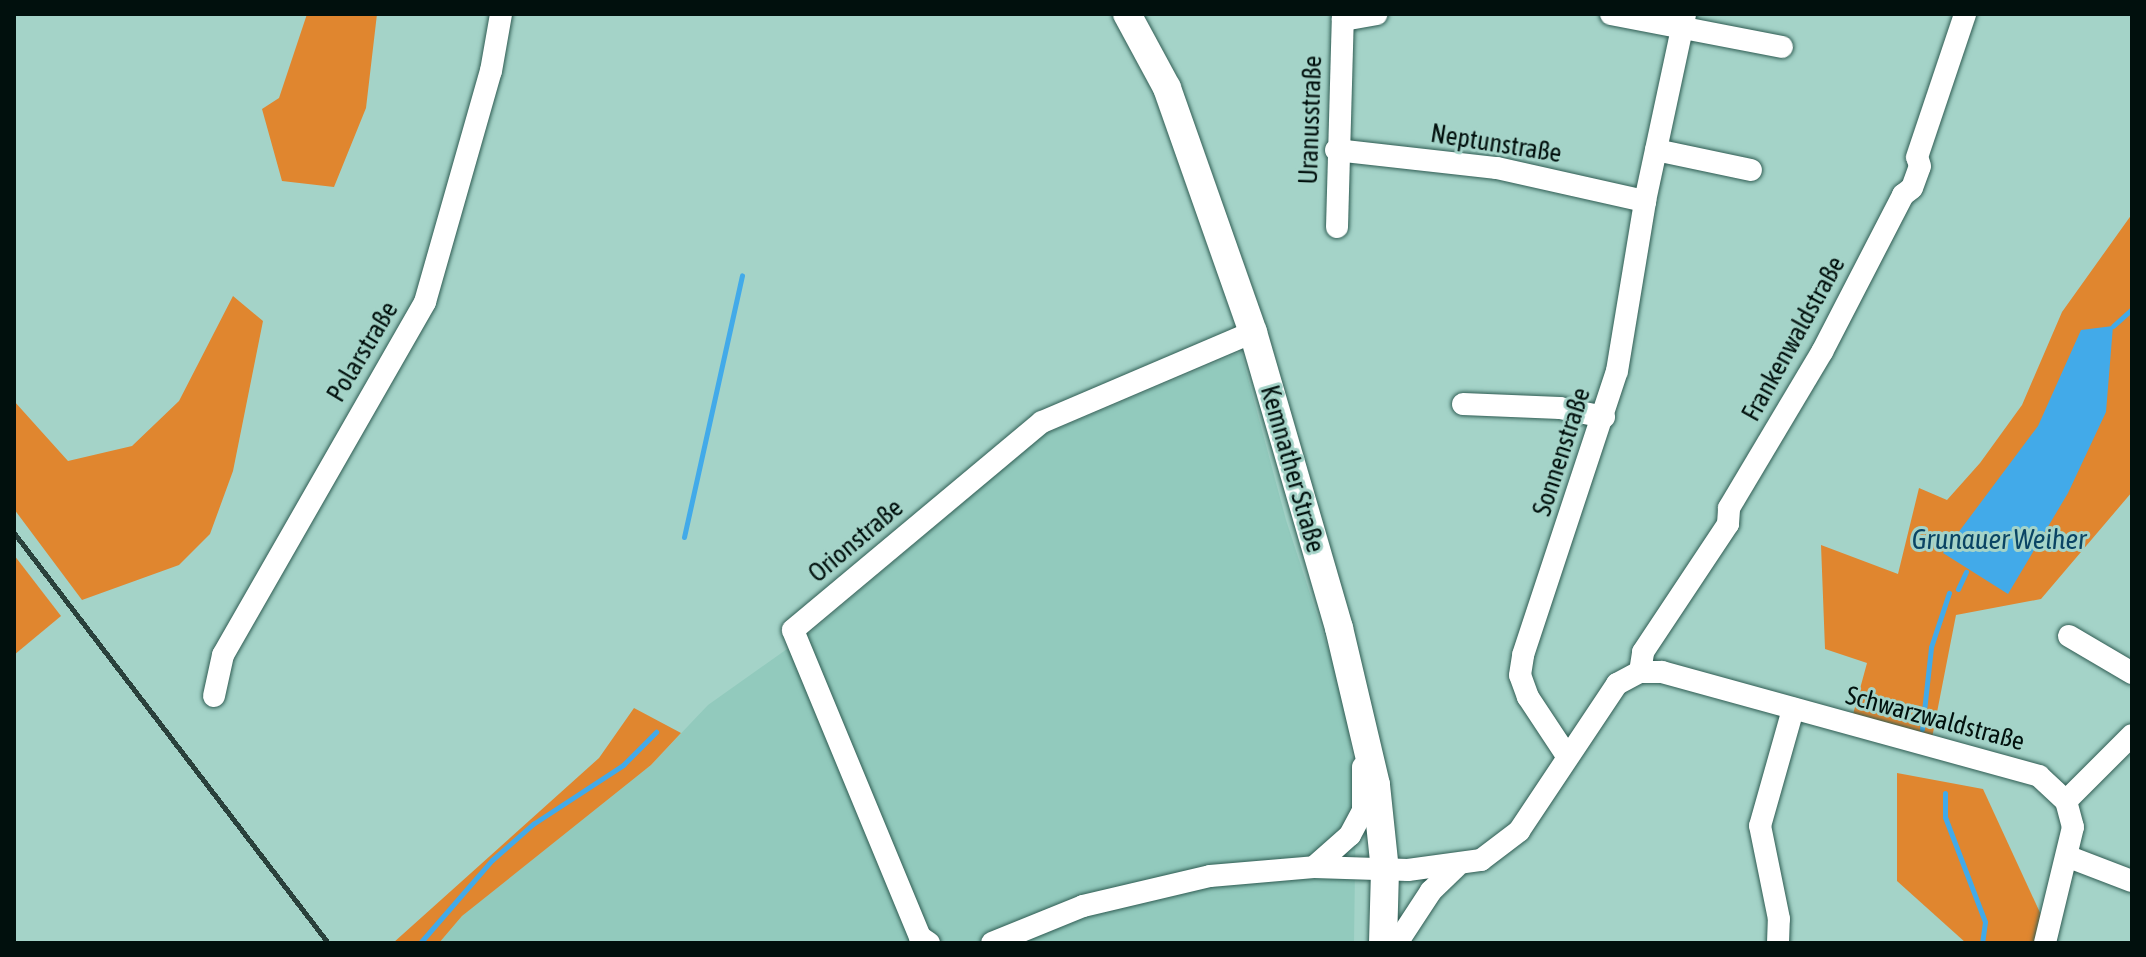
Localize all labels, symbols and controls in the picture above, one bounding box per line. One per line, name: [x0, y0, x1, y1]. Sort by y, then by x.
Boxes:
street label: Uranusstraße: [1293, 55, 1329, 185]
street label: Neptunstraße: [1428, 118, 1564, 170]
street label: Frankenwaldstraße: [1736, 251, 1852, 427]
street label: Polarstraße: [321, 296, 405, 408]
street label: Kemnather Straße: [1253, 382, 1331, 556]
street label: Sonnenstraße: [1527, 384, 1597, 520]
street label: Orionstraße: [802, 493, 910, 589]
water label: Grunauer Weiher: [1912, 522, 2086, 556]
street label: Schwarzwaldstraße: [1842, 680, 2028, 758]

